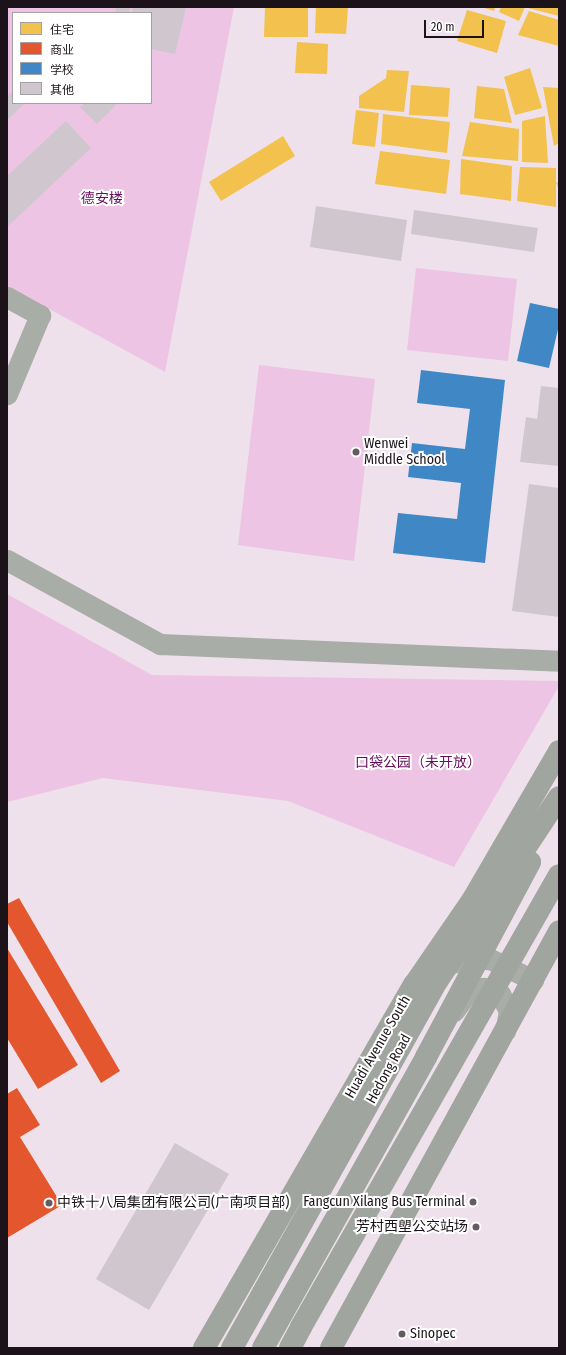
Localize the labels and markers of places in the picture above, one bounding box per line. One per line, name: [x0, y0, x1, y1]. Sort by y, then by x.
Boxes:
place label: Wenwei Middle School: [364, 436, 445, 468]
marker: Wenwei Middle School: [351, 447, 361, 457]
place label: Fangcun Xilang Bus Terminal: [303, 1194, 465, 1210]
place label: 中铁十八局集团有限公司(广南项目部): [57, 1195, 289, 1211]
marker: Fangcun Xilang Bus Terminal: [468, 1197, 478, 1207]
marker: 中铁十八局集团有限公司(广南项目部): [44, 1198, 54, 1208]
place label: 芳村西塱公交站场: [356, 1219, 468, 1235]
marker: 芳村西塱公交站场: [471, 1222, 481, 1232]
place label: Sinopec: [410, 1326, 456, 1342]
marker: Sinopec: [397, 1329, 407, 1339]

